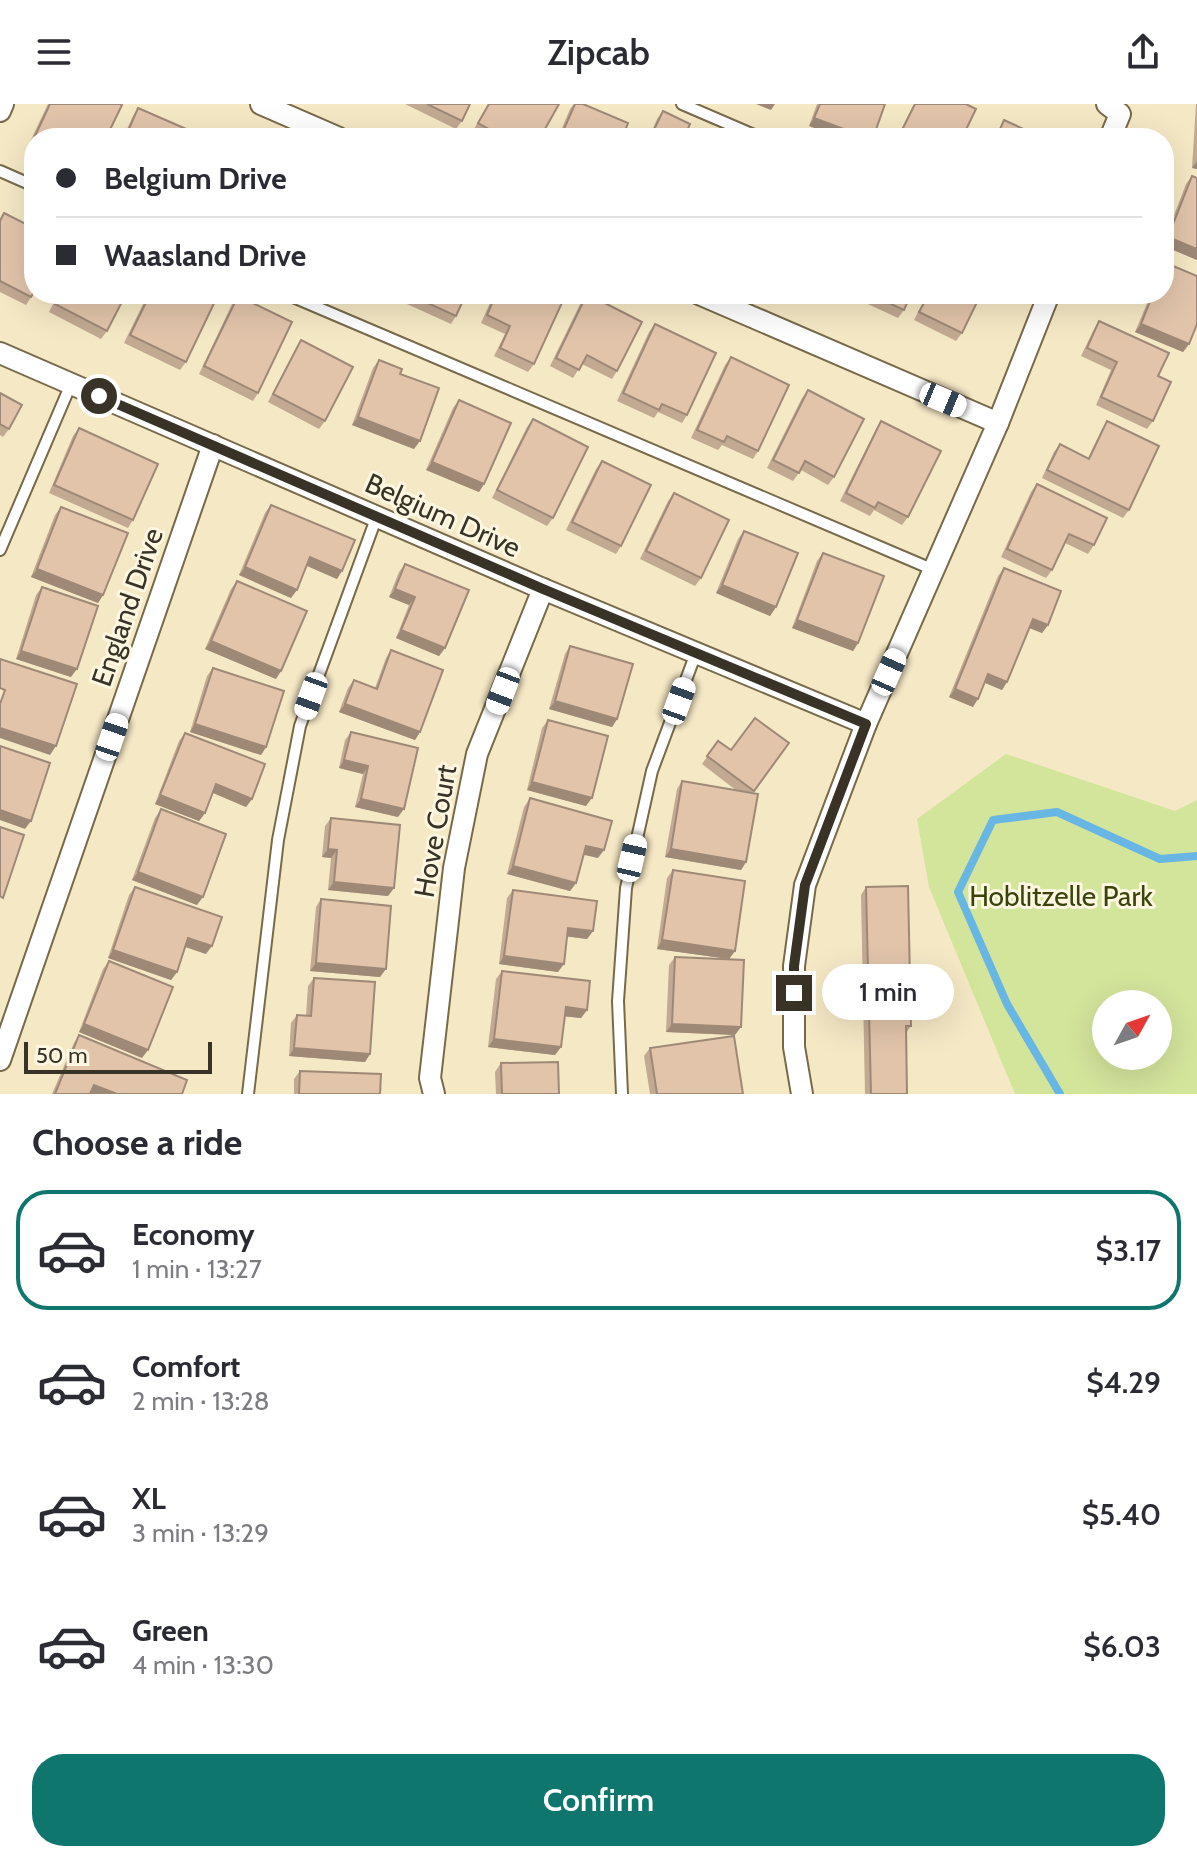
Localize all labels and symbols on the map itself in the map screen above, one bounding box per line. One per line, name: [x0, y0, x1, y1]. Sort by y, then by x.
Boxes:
route start: [81, 378, 117, 414]
car: [916, 380, 970, 420]
street label: Belgium Drive: [360, 466, 526, 564]
street label: England Drive: [84, 523, 170, 691]
car: [868, 645, 910, 699]
car: [483, 664, 523, 718]
car: [292, 669, 330, 723]
car: [660, 674, 698, 728]
car: [93, 710, 131, 764]
street label: Hove Court: [407, 762, 463, 900]
car: [615, 832, 649, 884]
park label: Hoblitzelle Park: [969, 879, 1153, 913]
callout: 1 min: [822, 965, 954, 1021]
route end: [776, 975, 812, 1011]
north arrow: [1092, 990, 1172, 1070]
scale bar: [24, 1038, 212, 1074]

